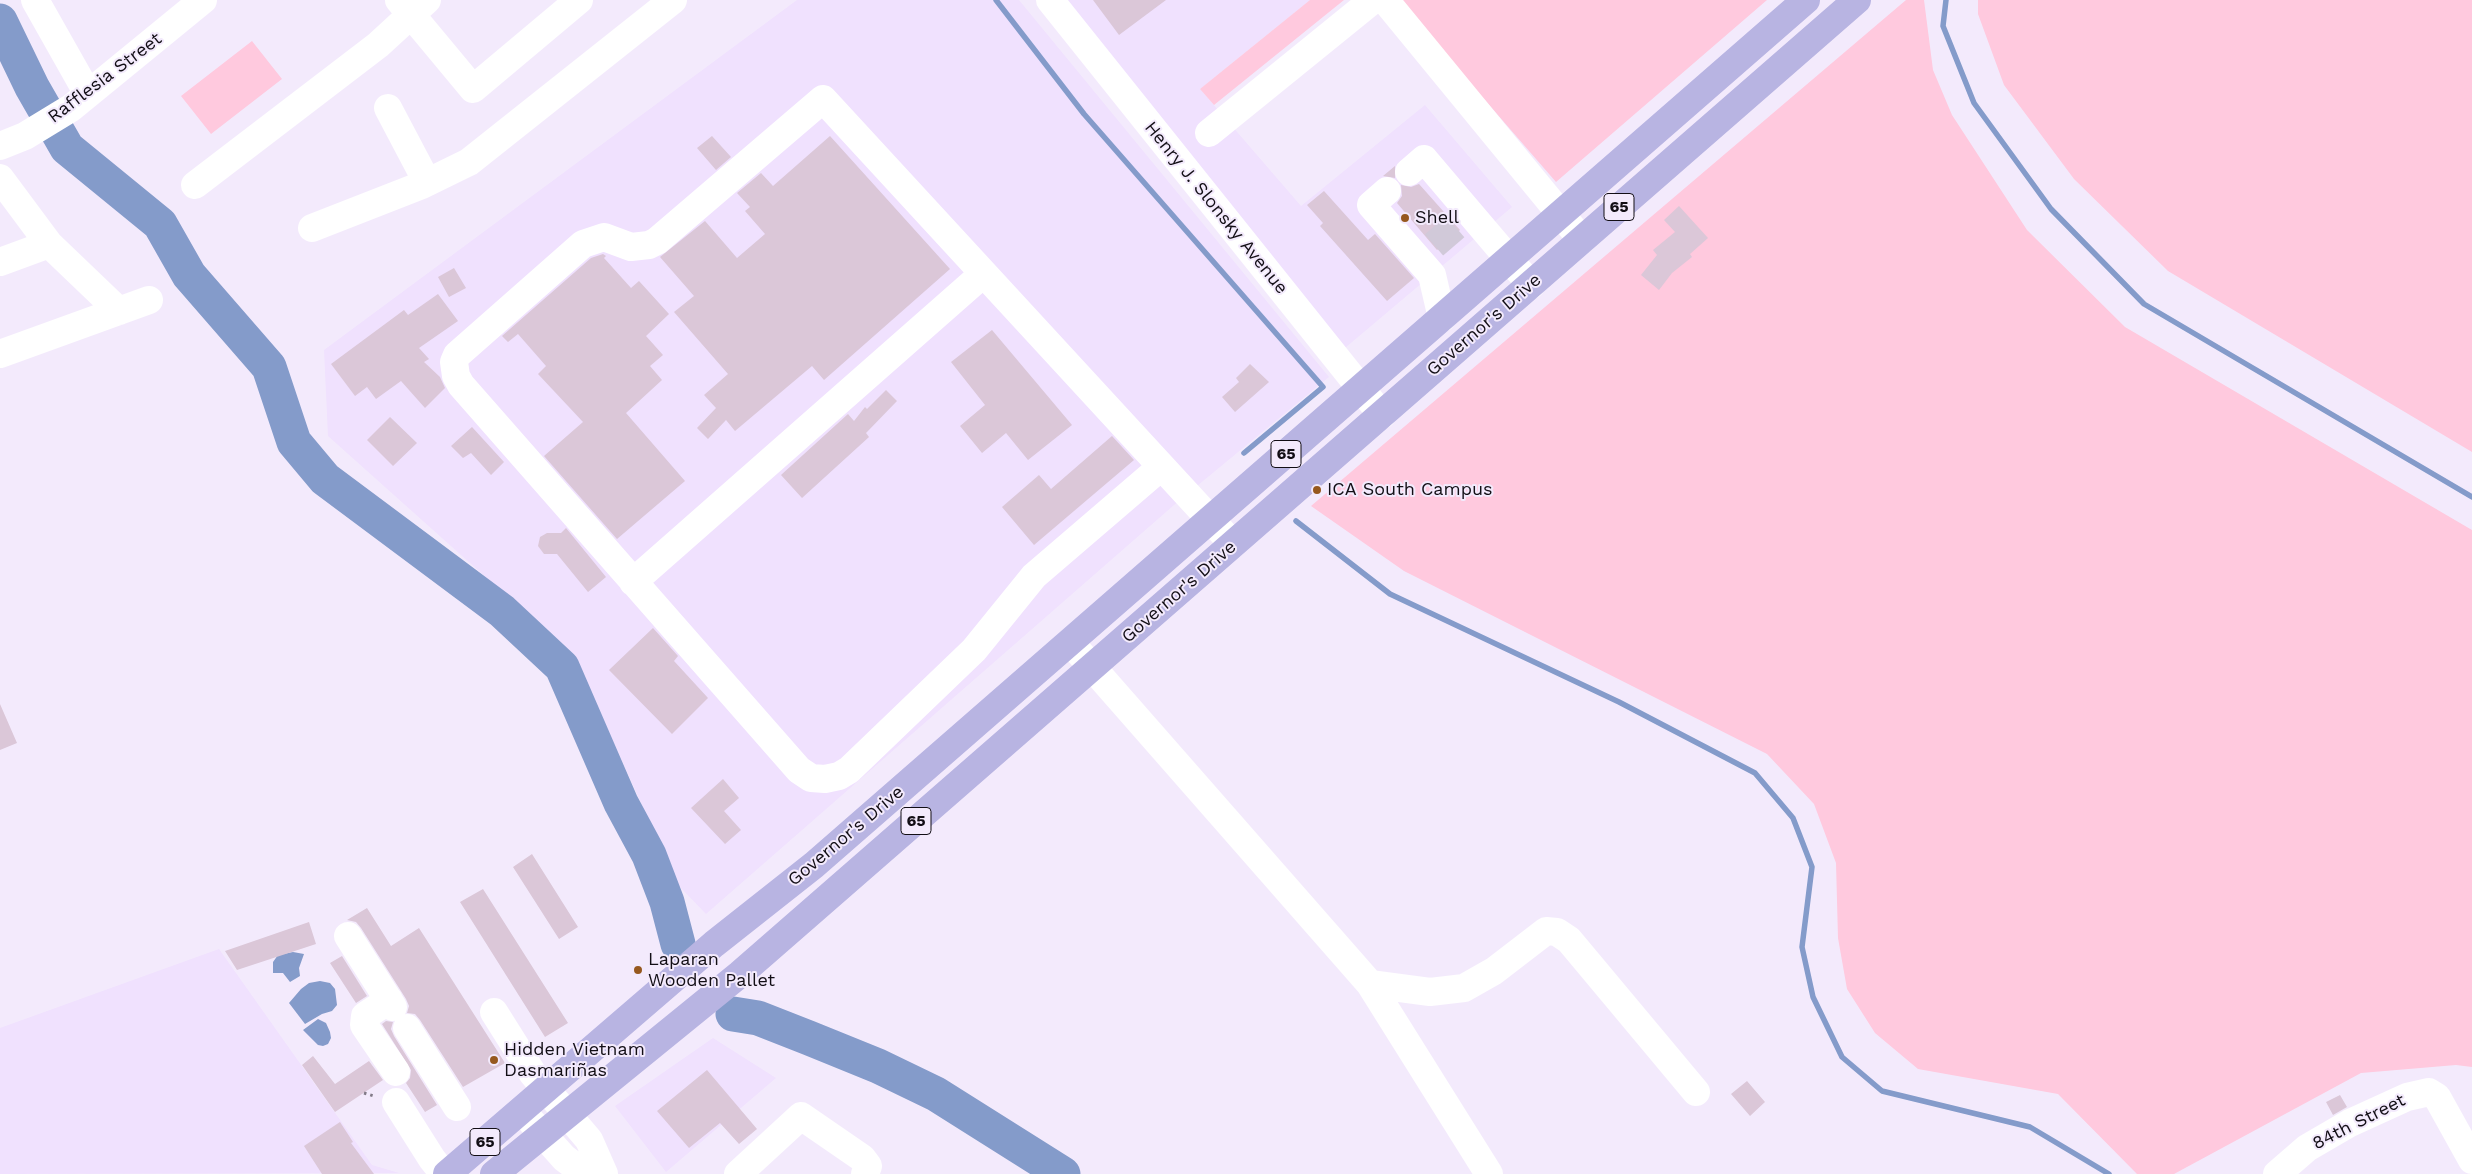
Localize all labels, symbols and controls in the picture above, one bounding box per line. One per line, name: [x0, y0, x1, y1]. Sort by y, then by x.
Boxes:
street label: Rafflesia Street: [44, 28, 166, 128]
street label: Henry J. Slonsky Avenue: [1140, 117, 1292, 299]
road number: 65: [1604, 193, 1634, 220]
place label: Shell: [1415, 207, 1459, 229]
marker: Shell: [1399, 212, 1411, 224]
street label: Governor's Drive: [1422, 269, 1546, 381]
road number: 65: [1271, 440, 1301, 468]
place label: ICA South Campus: [1327, 479, 1493, 501]
marker: ICA South Campus: [1311, 484, 1323, 496]
street label: Governor's Drive: [1117, 536, 1241, 648]
street label: Governor's Drive: [784, 781, 908, 891]
road number: 65: [901, 808, 931, 834]
place label: Laparan Wooden Pallet: [648, 949, 775, 992]
marker: Laparan Wooden Pallet: [632, 964, 644, 976]
place label: Hidden Vietnam Dasmariñas: [504, 1039, 645, 1082]
marker: Hidden Vietnam Dasmariñas: [488, 1054, 500, 1066]
street label: 84th Street: [2309, 1089, 2409, 1155]
road number: 65: [470, 1128, 500, 1156]

